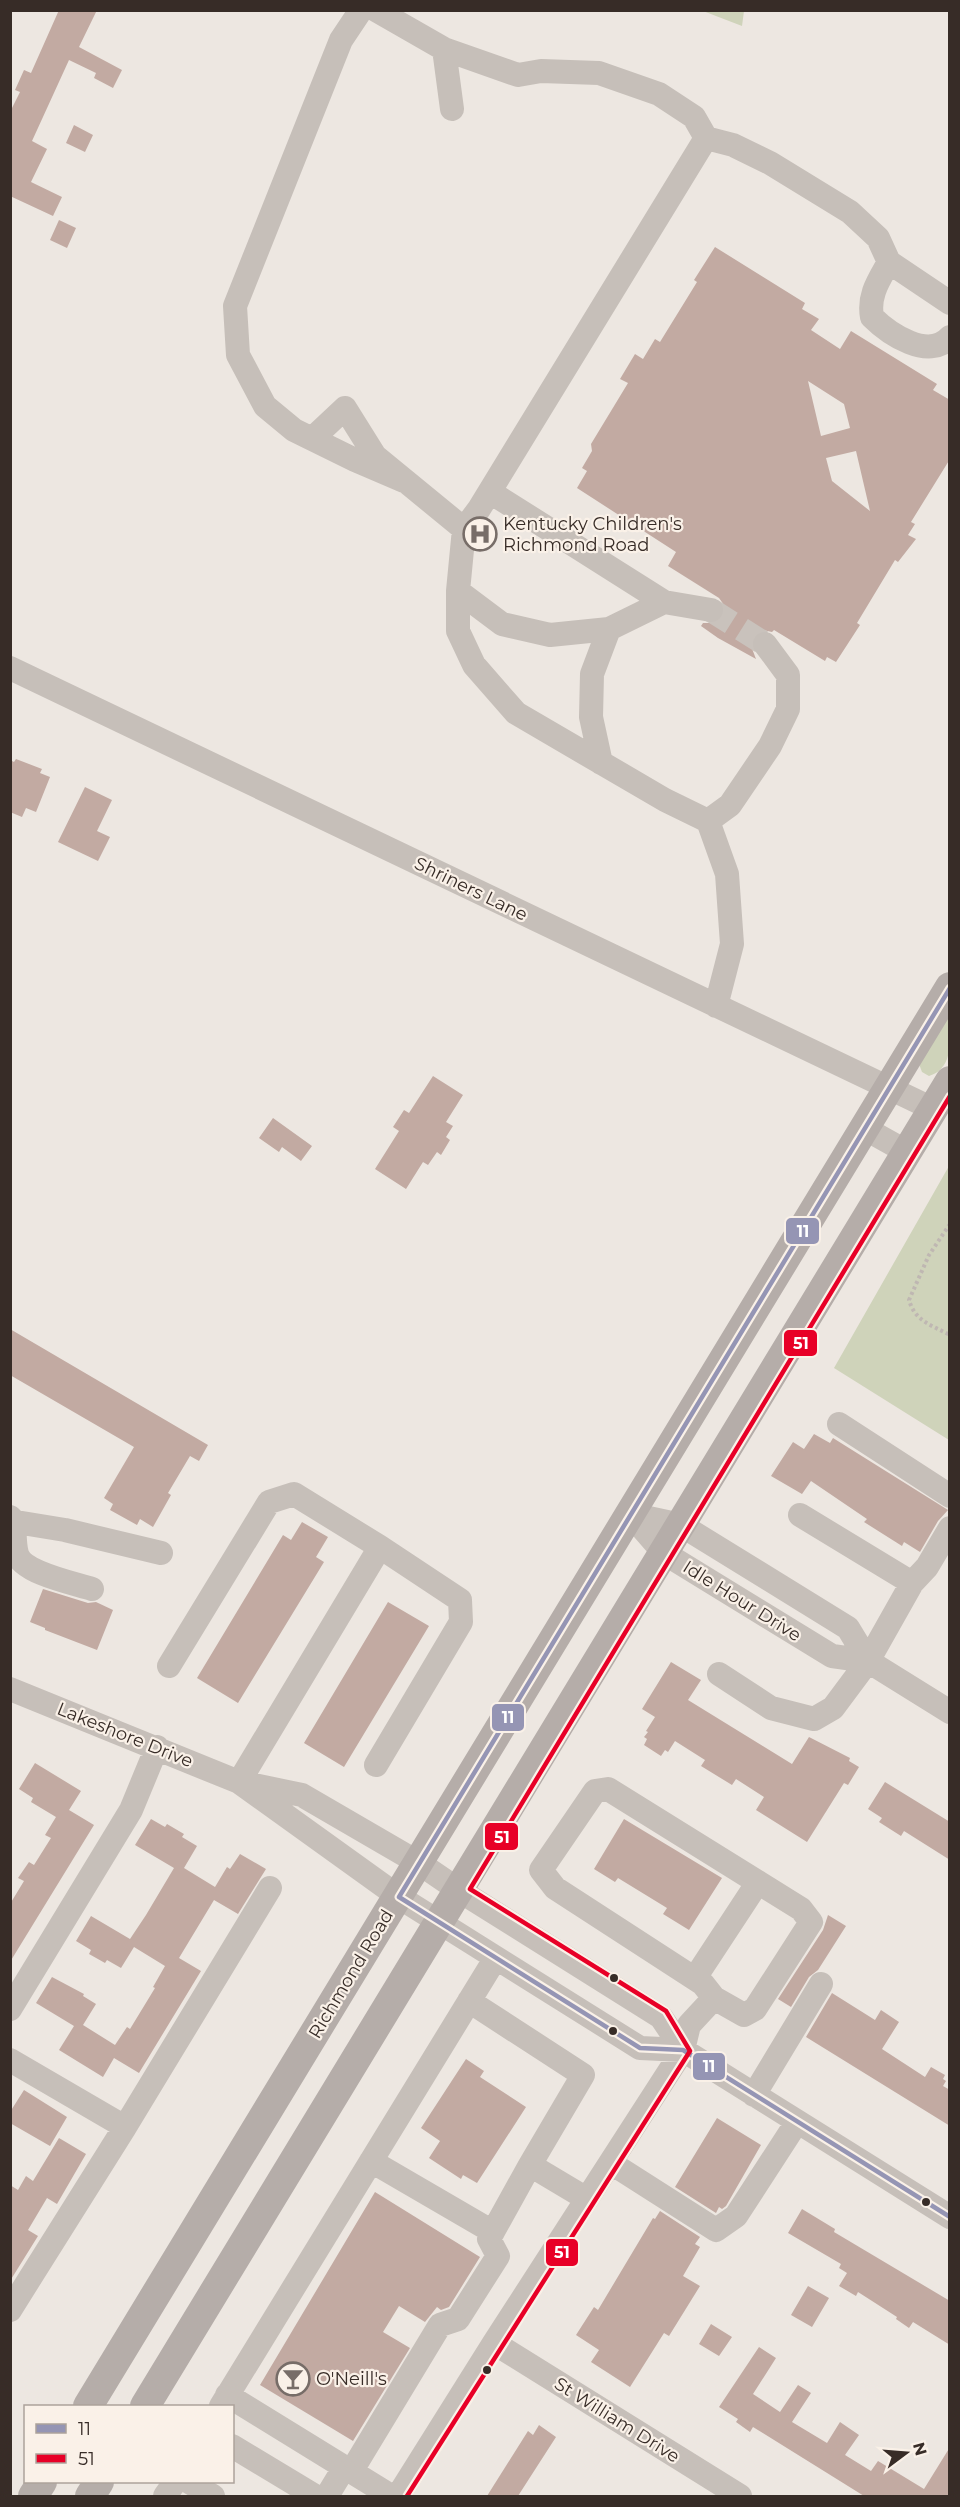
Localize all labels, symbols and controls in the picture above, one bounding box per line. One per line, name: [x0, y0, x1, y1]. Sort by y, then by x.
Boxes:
place label: Kentucky Children's Richmond Road: [503, 513, 682, 556]
hospital icon: Kentucky Children's Richmond Road: [462, 516, 498, 552]
street label: Shriners Lane: [411, 852, 531, 926]
line badge: 11: [785, 1217, 820, 1245]
text: 11: [797, 1222, 809, 1241]
line badge: 51: [783, 1329, 818, 1357]
text: 51: [793, 1334, 809, 1353]
street label: Idle Hour Drive: [679, 1556, 805, 1646]
street label: Lakeshore Drive: [54, 1698, 196, 1772]
line badge: 11: [491, 1703, 525, 1732]
text: 11: [502, 1708, 514, 1727]
line badge: 51: [484, 1822, 519, 1851]
text: 51: [494, 1828, 510, 1847]
street label: Richmond Road: [304, 1906, 398, 2042]
unlabelled marker: [608, 1972, 620, 1984]
unlabelled marker: [607, 2025, 619, 2037]
line badge: 11: [692, 2052, 726, 2081]
text: 11: [703, 2057, 715, 2076]
unlabelled marker: [920, 2196, 932, 2208]
line badge: 51: [545, 2238, 579, 2267]
text: 51: [554, 2243, 570, 2262]
bar icon: O'Neill's: [275, 2361, 311, 2397]
unlabelled marker: [481, 2364, 493, 2376]
place label: O'Neill's: [316, 2368, 387, 2390]
street label: St William Drive: [550, 2373, 684, 2467]
legend: [24, 2405, 234, 2483]
text: 11: [78, 2418, 91, 2440]
north arrow: [876, 2423, 936, 2483]
text: N: [909, 2440, 931, 2458]
text: 51: [78, 2448, 95, 2470]

